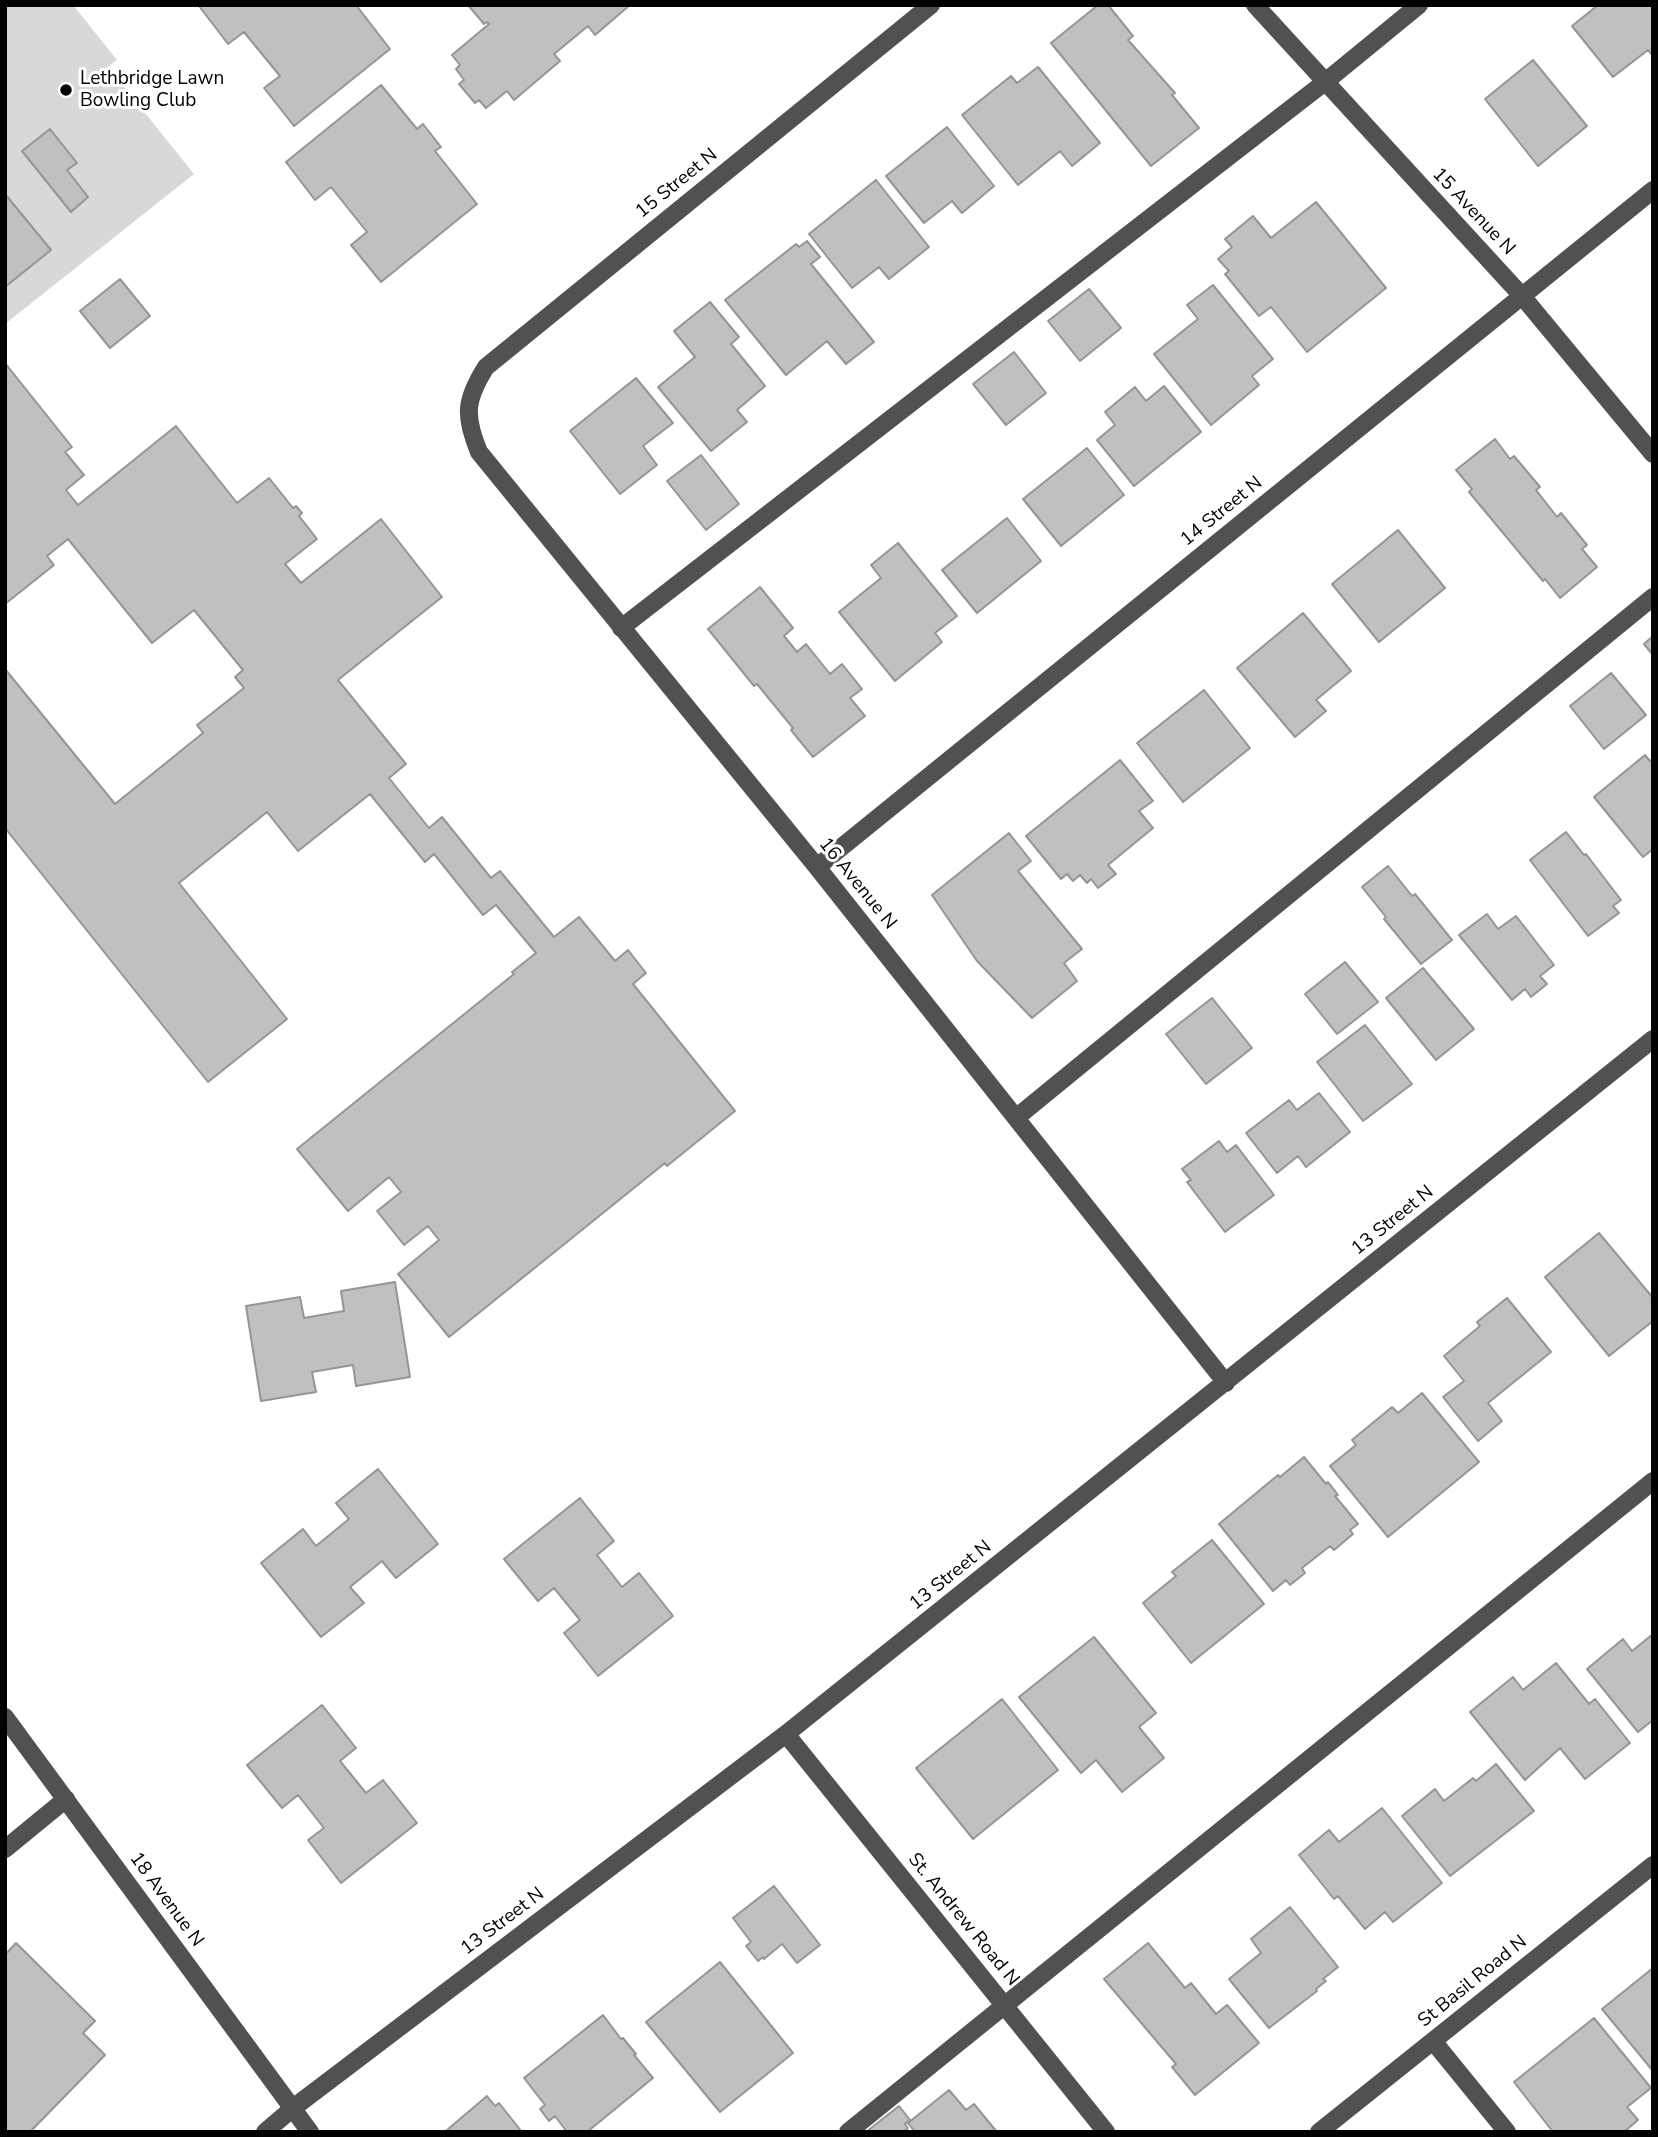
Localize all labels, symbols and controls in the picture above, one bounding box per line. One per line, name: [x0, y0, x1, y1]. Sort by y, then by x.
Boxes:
place label: Lethbridge Lawn Bowling Club: [80, 68, 224, 112]
marker: Lethbridge Lawn Bowling Club: [58, 82, 74, 98]
street label: 15 Street N: [632, 144, 722, 224]
street label: 15 Avenue N: [1427, 164, 1519, 260]
street label: 14 Street N: [1177, 472, 1267, 552]
street label: 16 Avenue N: [813, 834, 901, 934]
street label: 13 Street N: [1348, 1181, 1438, 1261]
street label: 13 Street N: [906, 1536, 996, 1616]
street label: 18 Avenue N: [124, 1848, 208, 1952]
street label: St. Andrew Road N: [902, 1849, 1024, 1991]
street label: 13 Street N: [457, 1883, 549, 1961]
street label: St Basil Road N: [1414, 1931, 1532, 2033]

